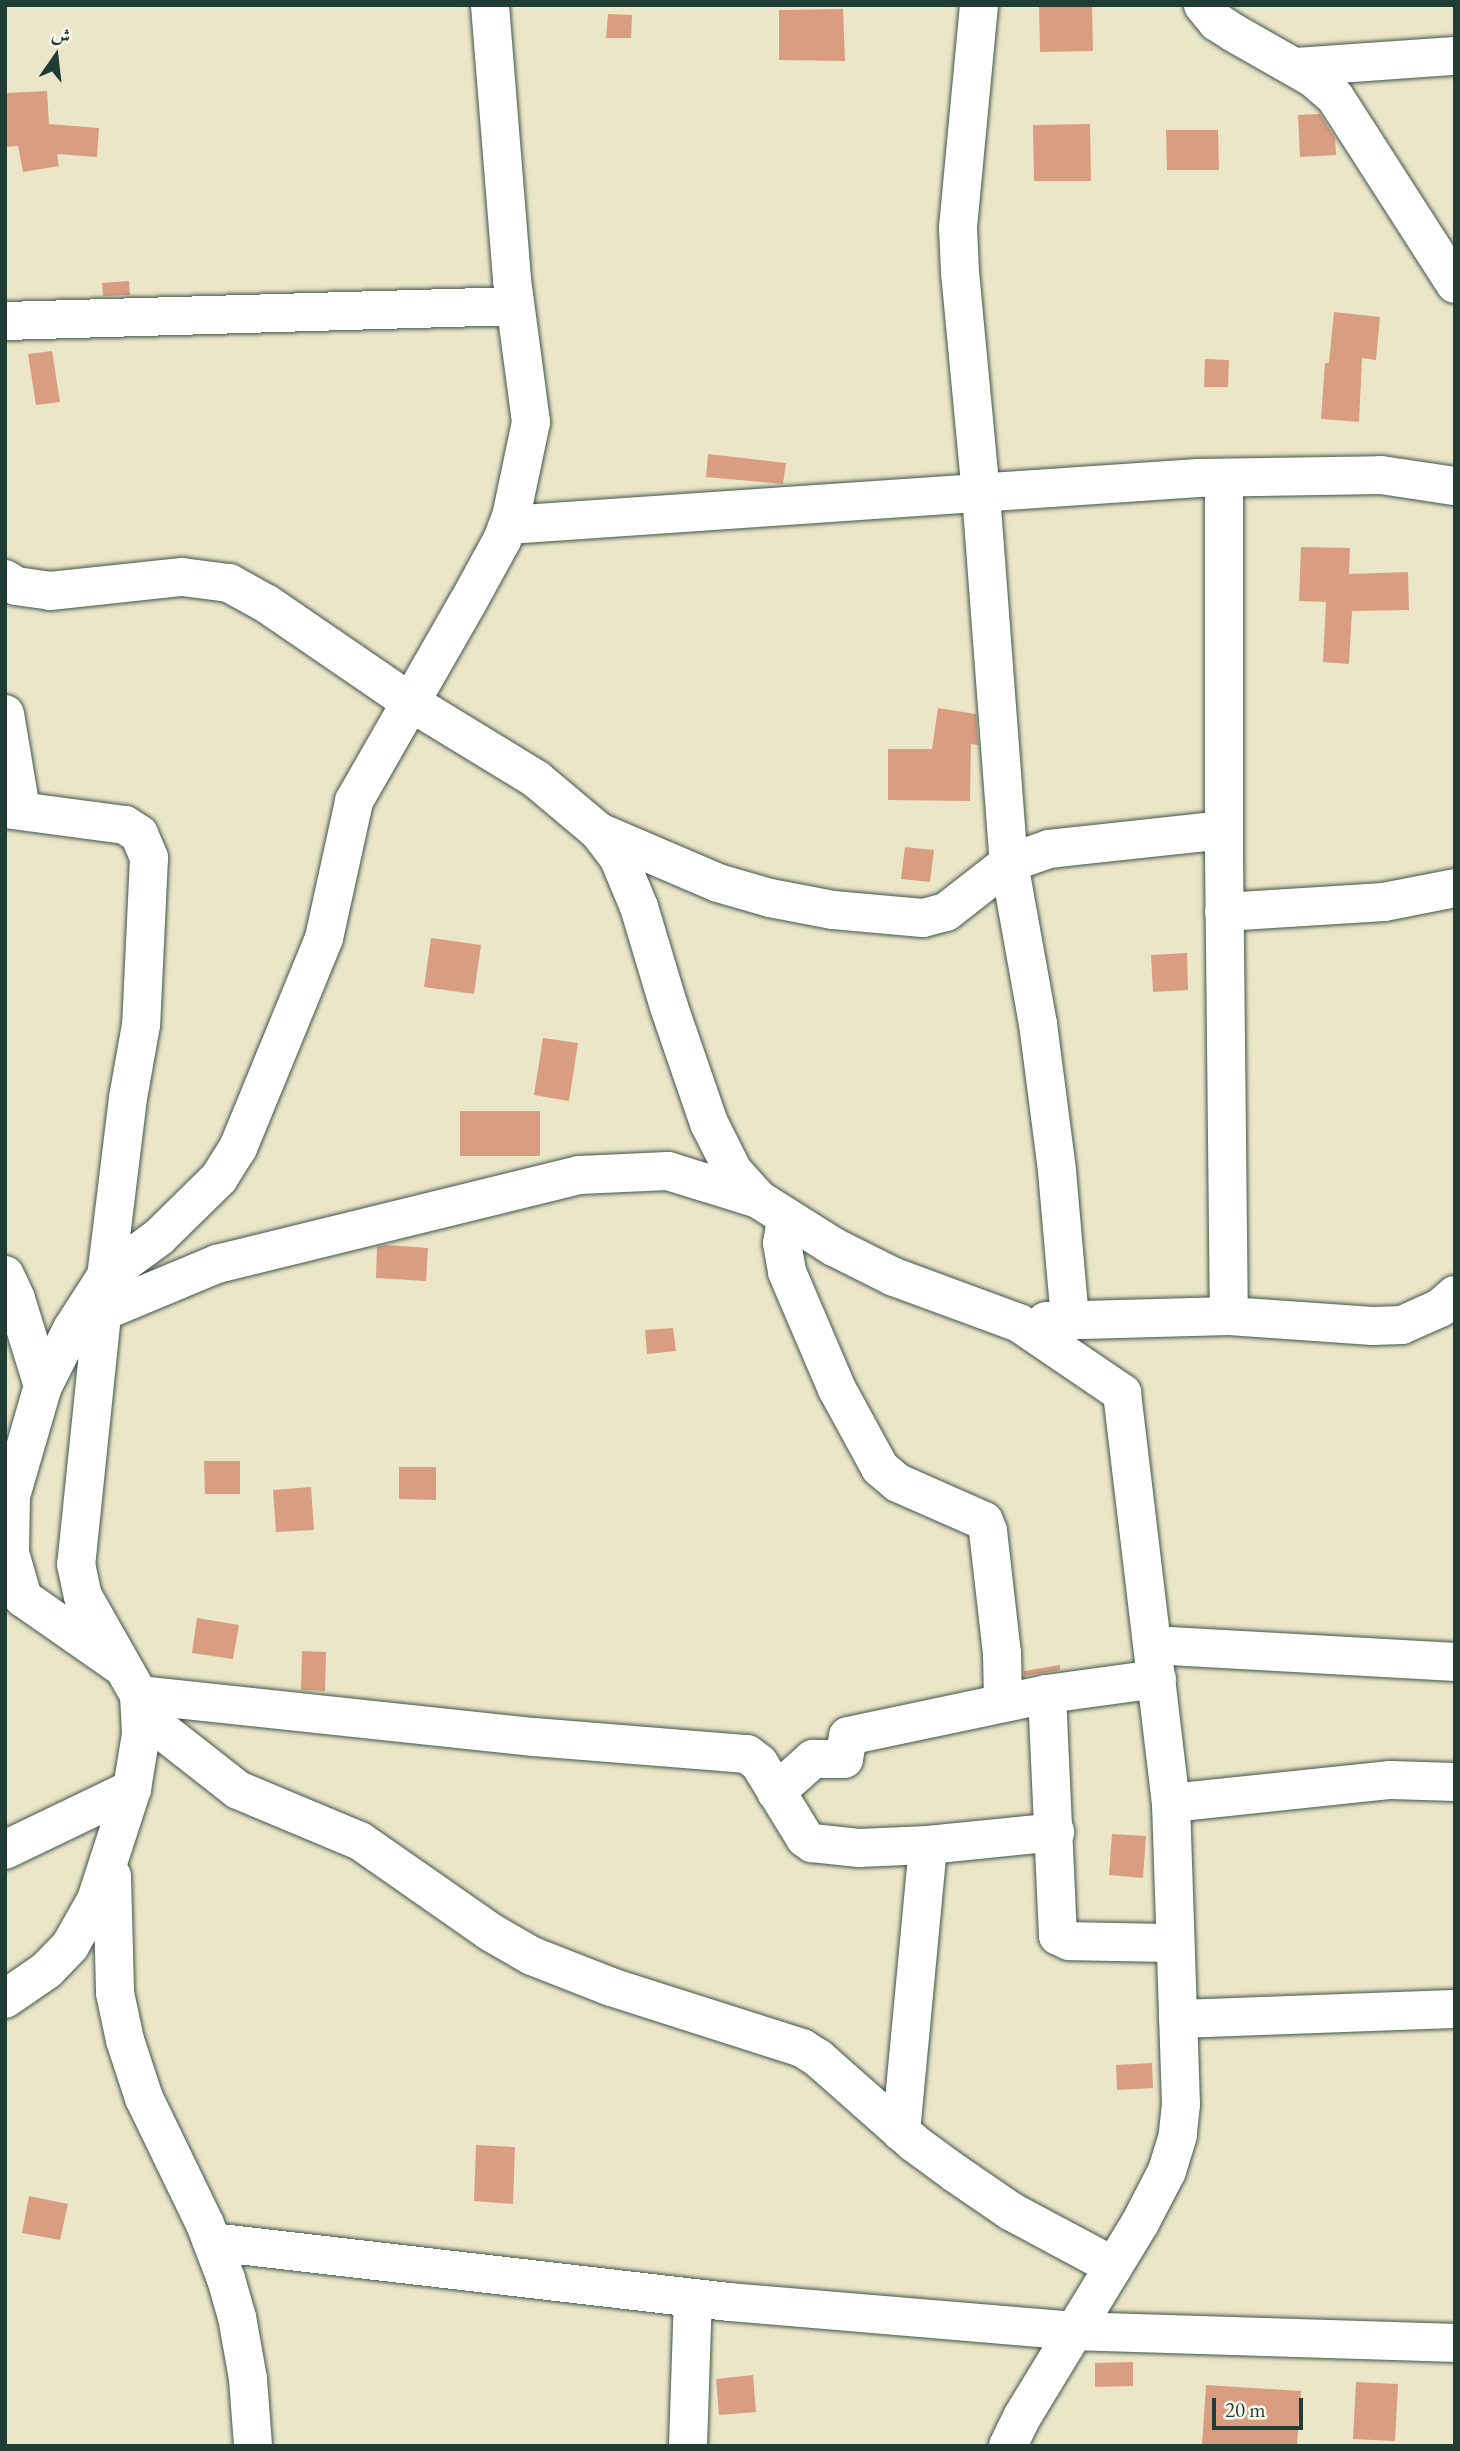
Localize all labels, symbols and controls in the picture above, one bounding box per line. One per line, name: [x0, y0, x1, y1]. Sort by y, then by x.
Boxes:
north arrow: [21, 21, 91, 91]
text: ش: [49, 21, 73, 50]
scale bar: [1215, 2384, 1306, 2428]
text: 20 m: [1225, 2396, 1266, 2423]

